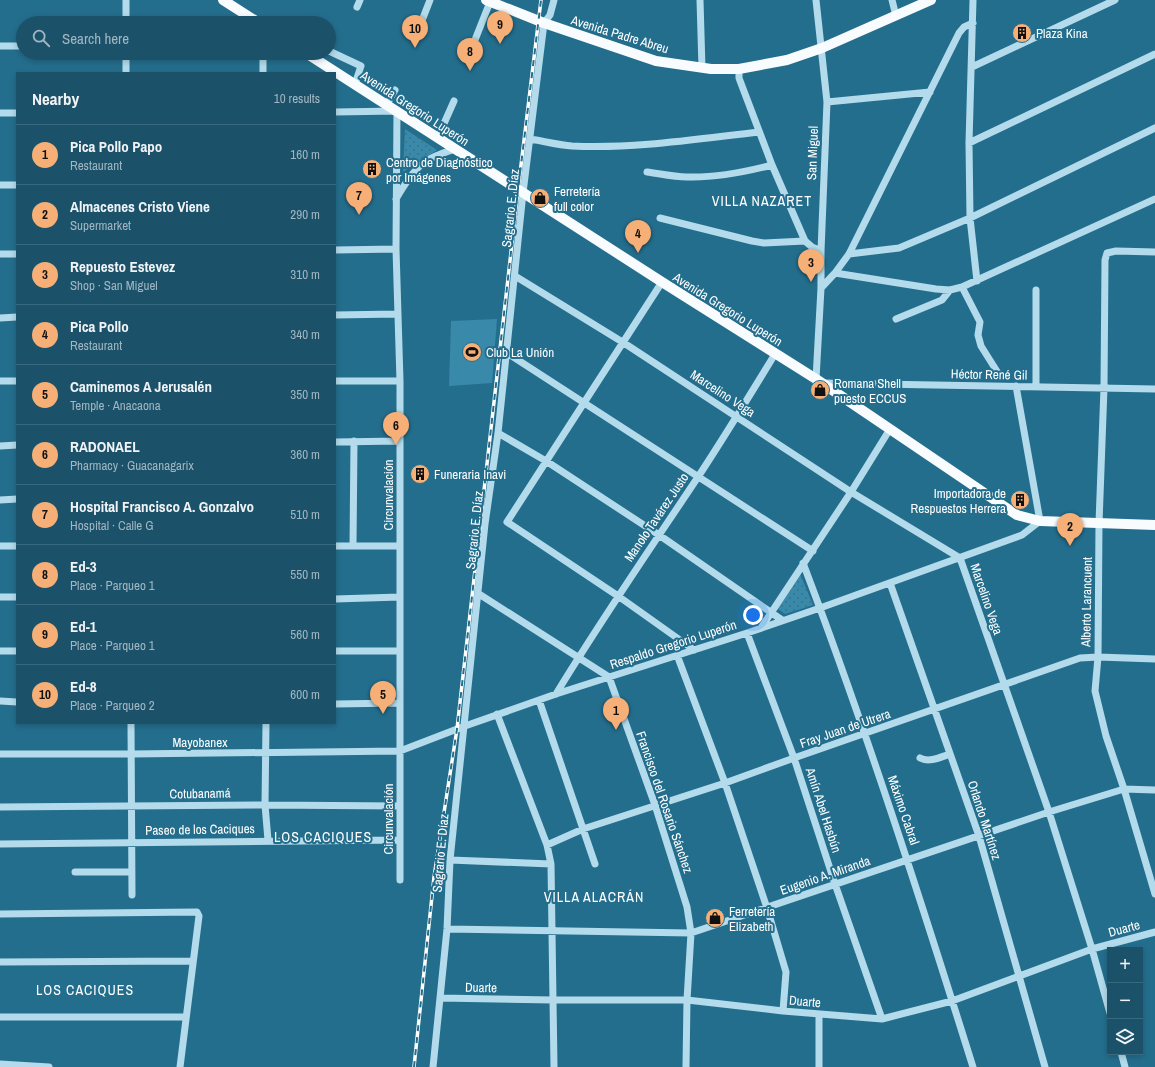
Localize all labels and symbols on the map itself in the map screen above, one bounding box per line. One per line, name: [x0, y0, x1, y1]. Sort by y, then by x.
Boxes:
pin: 9: [487, 11, 513, 44]
street label: Avenida Padre Abreu: [568, 11, 671, 57]
pin: 10: [402, 15, 428, 48]
building icon: Plaza Kina: [1011, 22, 1033, 44]
place label: Plaza Kina: [1036, 25, 1088, 42]
pin: 8: [457, 38, 483, 71]
street label: Avenida Gregorio Luperón: [356, 66, 472, 150]
street label: San Miguel: [803, 126, 822, 180]
place label: Centro de Diagnóstico por Imágenes: [386, 154, 493, 186]
building icon: Centro de Diagnóstico por Imágenes: [361, 158, 383, 180]
street label: Sagrario E. Díaz: [498, 168, 523, 248]
pin: 7: [346, 182, 372, 215]
place label: Ferretería full color: [554, 183, 600, 215]
shop icon: Ferretería full color: [529, 187, 551, 209]
district label: VILLA NAZARET: [712, 192, 812, 210]
pin: 4: [625, 220, 651, 253]
pin: 3: [798, 249, 824, 282]
street label: Avenida Gregorio Luperón: [669, 268, 786, 350]
sports icon: Club La Unión: [461, 341, 483, 363]
place label: Club La Unión: [486, 344, 554, 361]
street label: Héctor René Gil: [951, 365, 1027, 384]
street label: Marcelino Vega: [687, 366, 758, 421]
place label: Romana Shell puesto ECCUS: [834, 375, 906, 407]
shop icon: Romana Shell puesto ECCUS: [809, 379, 831, 401]
pin: 6: [383, 412, 409, 445]
street label: Circunvalación: [380, 459, 397, 531]
building icon: Funeraria Inavi: [409, 463, 431, 485]
place label: Funeraria Inavi: [434, 466, 506, 483]
street label: Manolo Tavárez Justo: [620, 469, 692, 565]
place label: Importadora de Respuestos Herrera: [911, 485, 1006, 517]
building icon: Importadora de Respuestos Herrera: [1009, 489, 1031, 511]
street label: Sagrario E. Díaz: [462, 490, 487, 570]
pin: 2: [1057, 513, 1083, 546]
street label: Alberto Larancuent: [1077, 557, 1096, 648]
street label: Marcelino Vega: [966, 561, 1007, 637]
your location: [743, 605, 763, 625]
street label: Respaldo Gregorio Luperón: [608, 616, 739, 673]
pin: 5: [370, 681, 396, 714]
pin: 1: [603, 697, 629, 730]
street label: Fray Juan de Utrera: [798, 705, 893, 752]
street label: Francisco del Rosario Sánchez: [632, 729, 697, 875]
street label: Mayobanex: [172, 734, 228, 751]
street label: Amín Abel Hasbún: [801, 765, 845, 855]
street label: Máximo Cabral: [884, 773, 923, 847]
street label: Orlando Martínez: [964, 778, 1005, 862]
street label: Circunvalación: [380, 783, 397, 855]
street label: Cotubanamá: [169, 784, 231, 803]
street label: Sagrario E. Díaz: [429, 813, 452, 893]
street label: Paseo de los Caciques: [145, 820, 255, 839]
district label: LOS CACIQUES: [274, 828, 372, 846]
street label: Eugenio A. Miranda: [778, 852, 873, 899]
district label: VILLA ALACRÁN: [544, 888, 644, 906]
place label: Ferretería Elizabeth: [729, 903, 775, 935]
shop icon: Ferretería Elizabeth: [704, 907, 726, 929]
street label: Duarte: [1106, 916, 1142, 941]
street label: Duarte: [465, 979, 497, 996]
district label: LOS CACIQUES: [36, 981, 134, 999]
street label: Duarte: [788, 992, 822, 1011]

